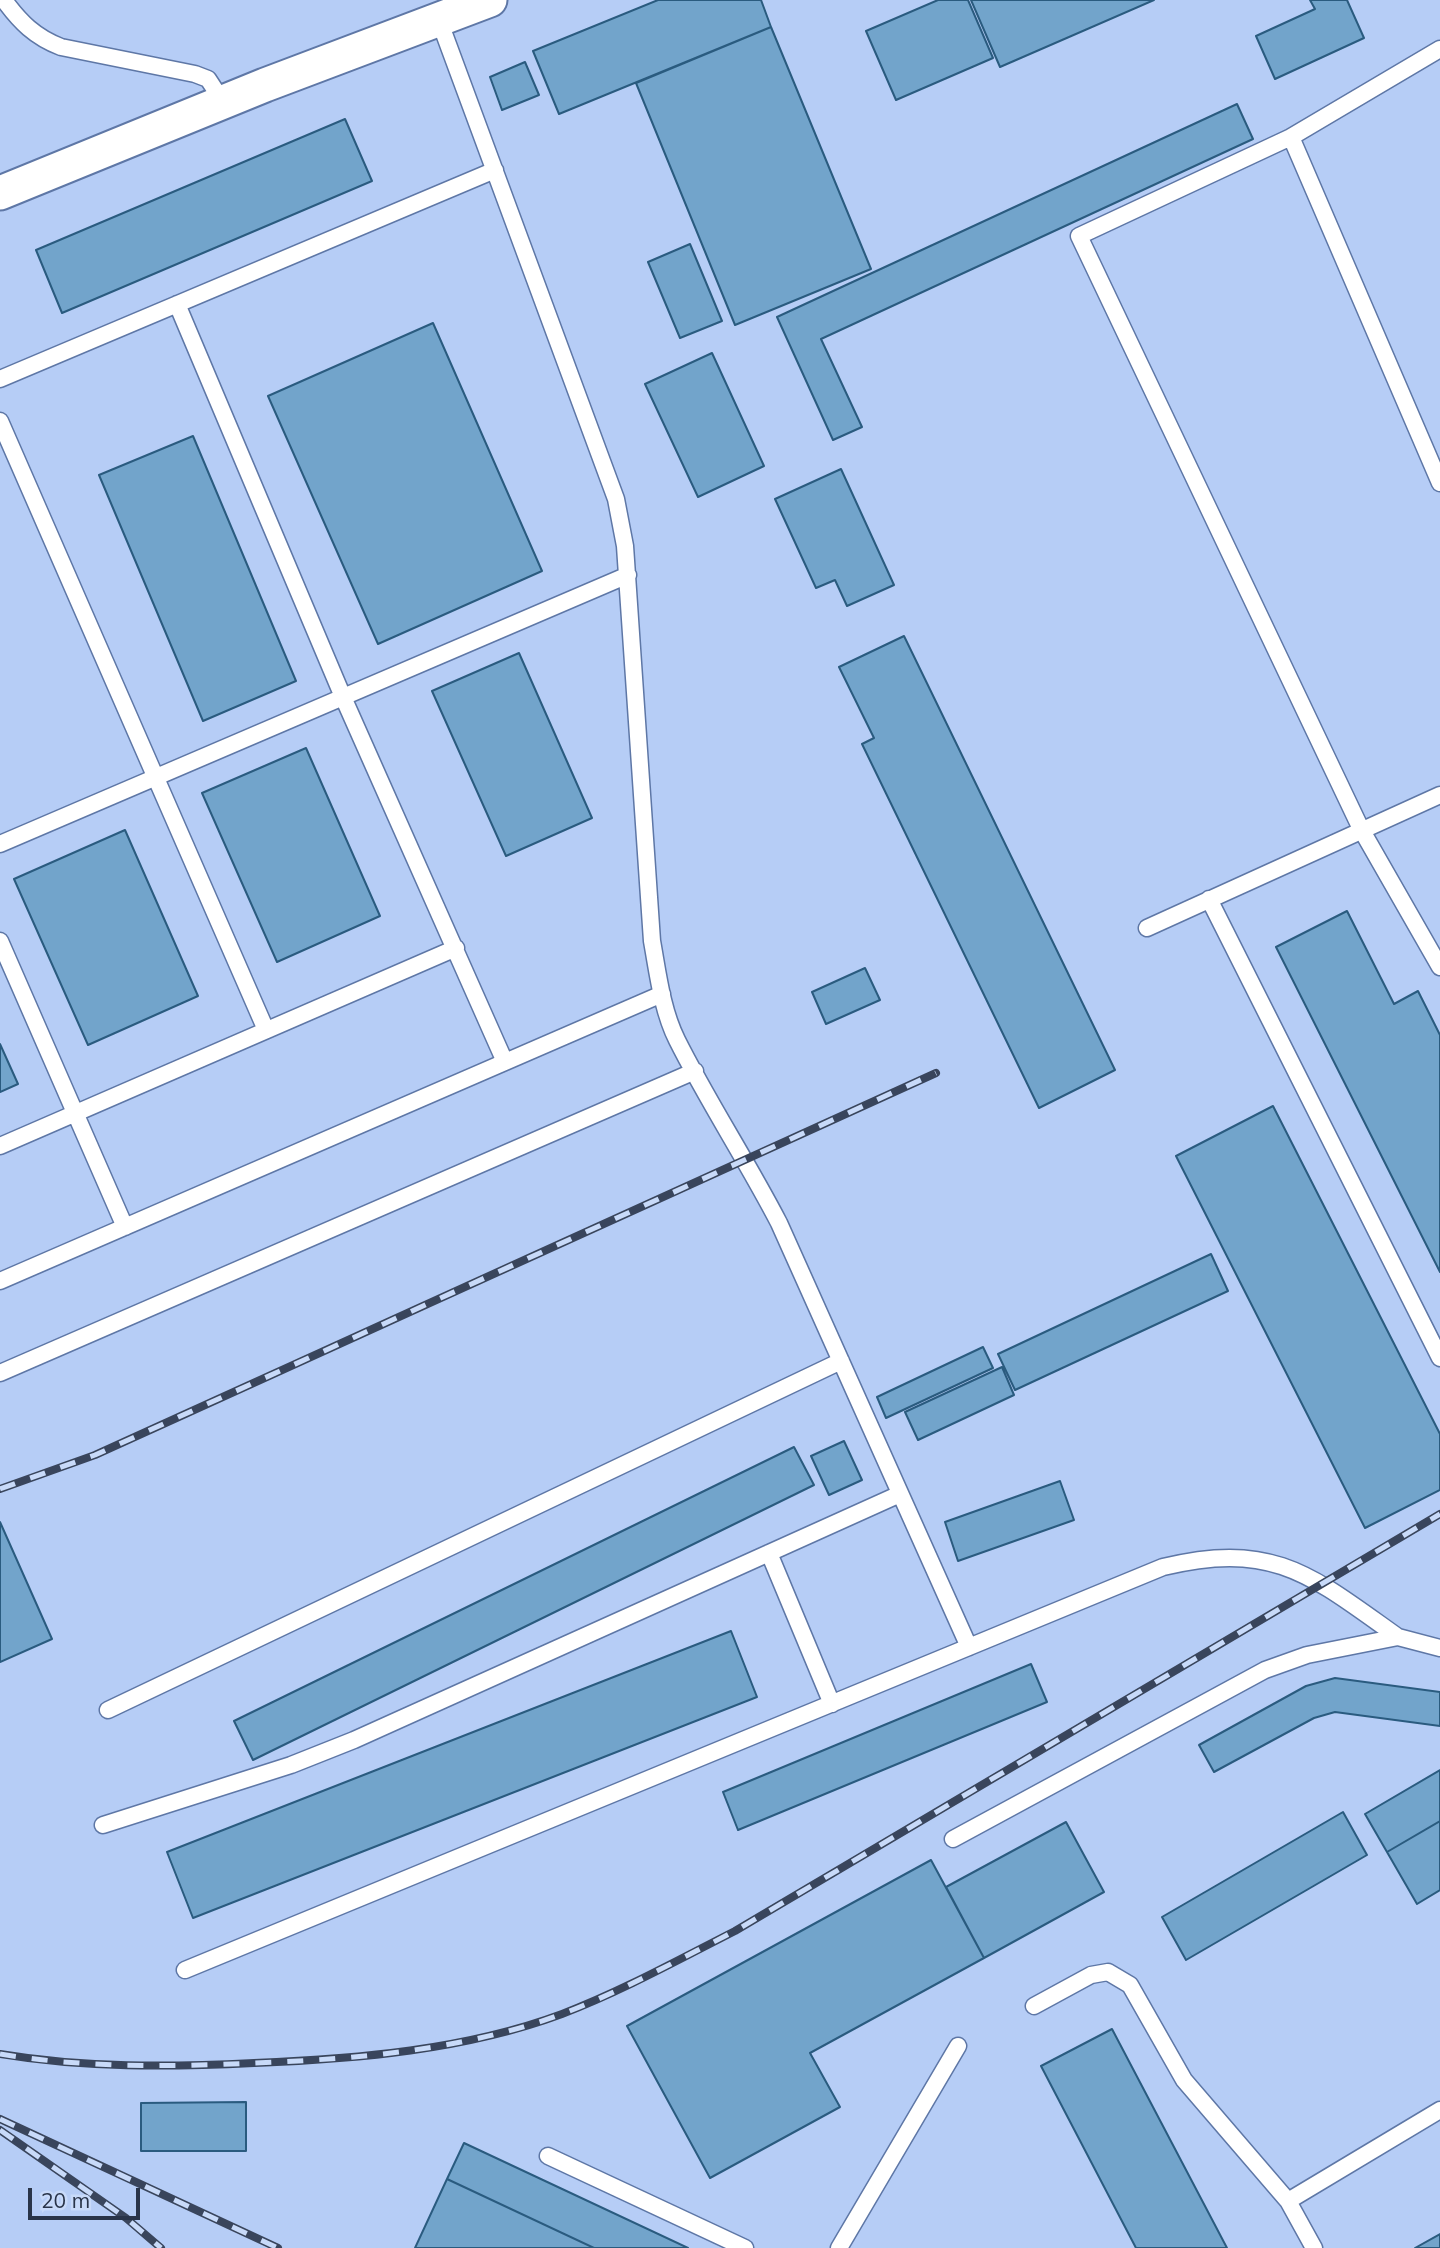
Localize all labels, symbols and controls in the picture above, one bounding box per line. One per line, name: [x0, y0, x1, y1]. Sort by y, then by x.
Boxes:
scale bar: [32, 2174, 144, 2218]
text: 20 m: [41, 2187, 90, 2213]

